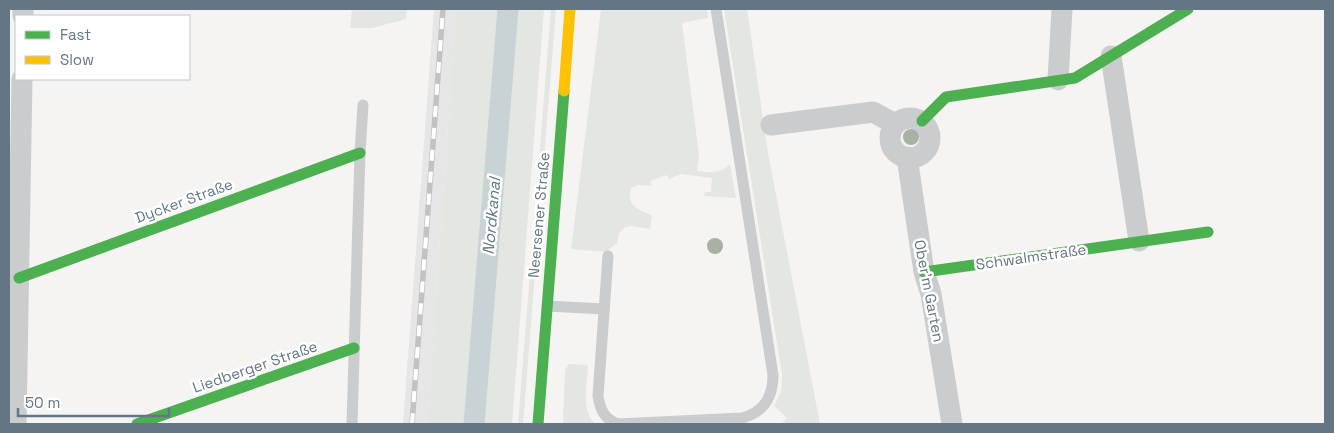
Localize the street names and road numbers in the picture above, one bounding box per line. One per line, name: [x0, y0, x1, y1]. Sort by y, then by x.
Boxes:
street label: Neersener Straße: [524, 151, 553, 279]
street label: Dycker Straße: [132, 174, 235, 227]
street label: Ober'm Garten: [910, 238, 949, 344]
street label: Schwalmstraße: [974, 239, 1087, 274]
street label: Liedberger Straße: [190, 336, 320, 397]

